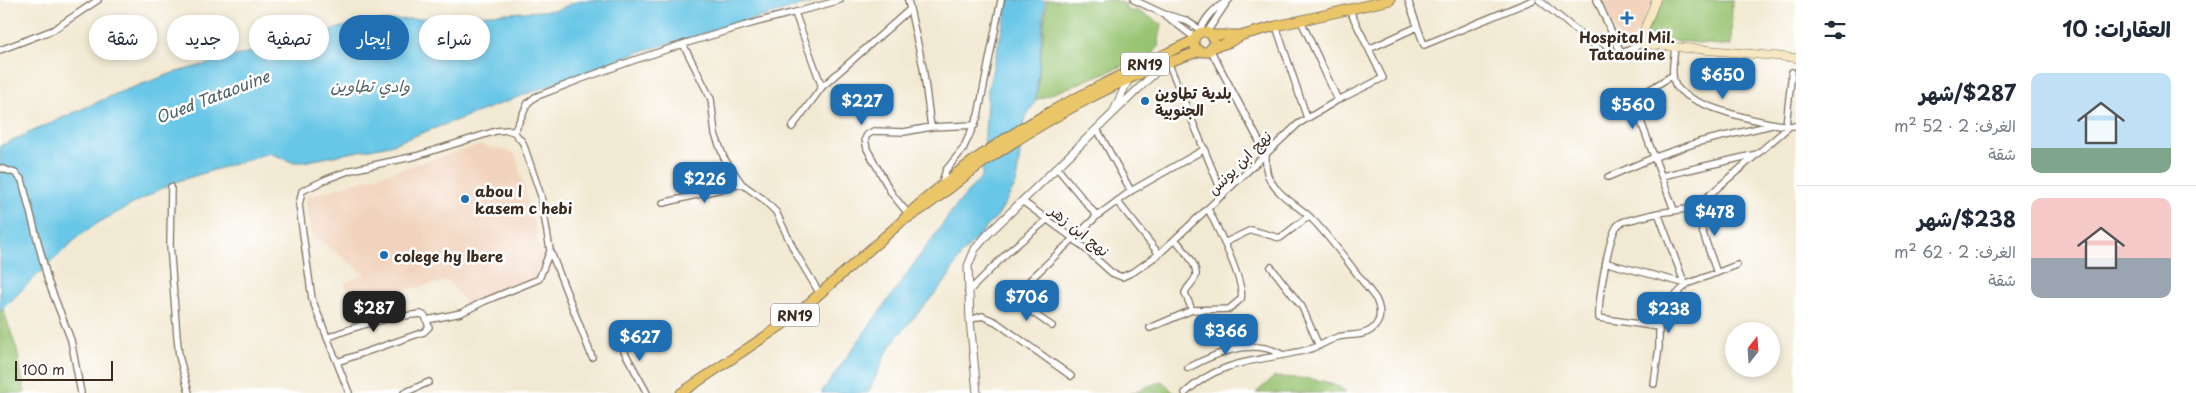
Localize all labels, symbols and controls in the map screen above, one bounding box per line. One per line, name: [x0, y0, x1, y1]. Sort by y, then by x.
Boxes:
marker: Hospital Mil. Tataouine: [1620, 11, 1634, 25]
text: العقارات: 10: [2062, 12, 2171, 44]
chip: شقة: [89, 15, 157, 60]
chip: جديد: [167, 15, 239, 60]
chip: تصفية: [249, 15, 329, 60]
chip: إيجار: [339, 15, 409, 60]
chip: شراء: [419, 15, 490, 60]
icon: filters: [1821, 16, 1849, 44]
place label: Hospital Mil. Tataouine: [1579, 25, 1675, 65]
road number: RN19: [1121, 52, 1169, 76]
pin: $650: [1693, 58, 1753, 100]
text: $650: [1701, 62, 1745, 86]
water label: Oued Tataouine: [152, 63, 274, 129]
water label: وادي تطاوين: [330, 73, 410, 98]
text: $287/شهر: [1919, 76, 2016, 108]
place label: بلدية تطاوين الجنوبية: [1155, 81, 1232, 121]
pin: $227: [832, 84, 892, 126]
text: $227: [841, 88, 883, 112]
pin: $560: [1603, 88, 1663, 130]
text: $560: [1611, 92, 1655, 116]
icon: home: [2071, 93, 2131, 153]
marker: بلدية تطاوين الجنوبية: [1139, 95, 1151, 107]
text: الغرف: 2 · 52 m²: [1894, 113, 2016, 137]
street label: نهج ابن يونس: [1202, 125, 1276, 199]
text: شقة: [1988, 141, 2016, 165]
pin: $226: [675, 162, 735, 204]
text: $226: [684, 166, 726, 190]
place label: abou l kasem c hebi: [475, 179, 573, 219]
marker: abou l kasem c hebi: [459, 193, 471, 205]
pin: $478: [1685, 194, 1745, 237]
street label: نهج ابن زهر: [1043, 197, 1115, 261]
text: $478: [1695, 199, 1735, 223]
text: $238/شهر: [1917, 202, 2016, 234]
icon: home: [2071, 218, 2131, 278]
text: الغرف: 2 · 62 m²: [1894, 239, 2016, 263]
place label: colege hy lbere: [394, 244, 503, 267]
marker: colege hy lbere: [378, 249, 390, 261]
text: شقة: [1988, 267, 2016, 291]
pin: $706: [997, 280, 1057, 322]
text: $706: [1006, 284, 1048, 308]
pin: $287: [344, 290, 404, 333]
pin: $238: [1639, 292, 1699, 334]
text: $287: [354, 295, 394, 319]
text: $238: [1648, 296, 1690, 320]
road number: RN19: [771, 304, 819, 326]
pin: $366: [1196, 314, 1256, 356]
text: $366: [1205, 318, 1247, 342]
pin: $627: [610, 320, 670, 362]
north arrow: [1725, 322, 1780, 378]
map controls: [1725, 322, 1780, 377]
text: $627: [620, 324, 660, 348]
scale bar: [15, 358, 112, 381]
text: 100 m: [22, 359, 65, 380]

